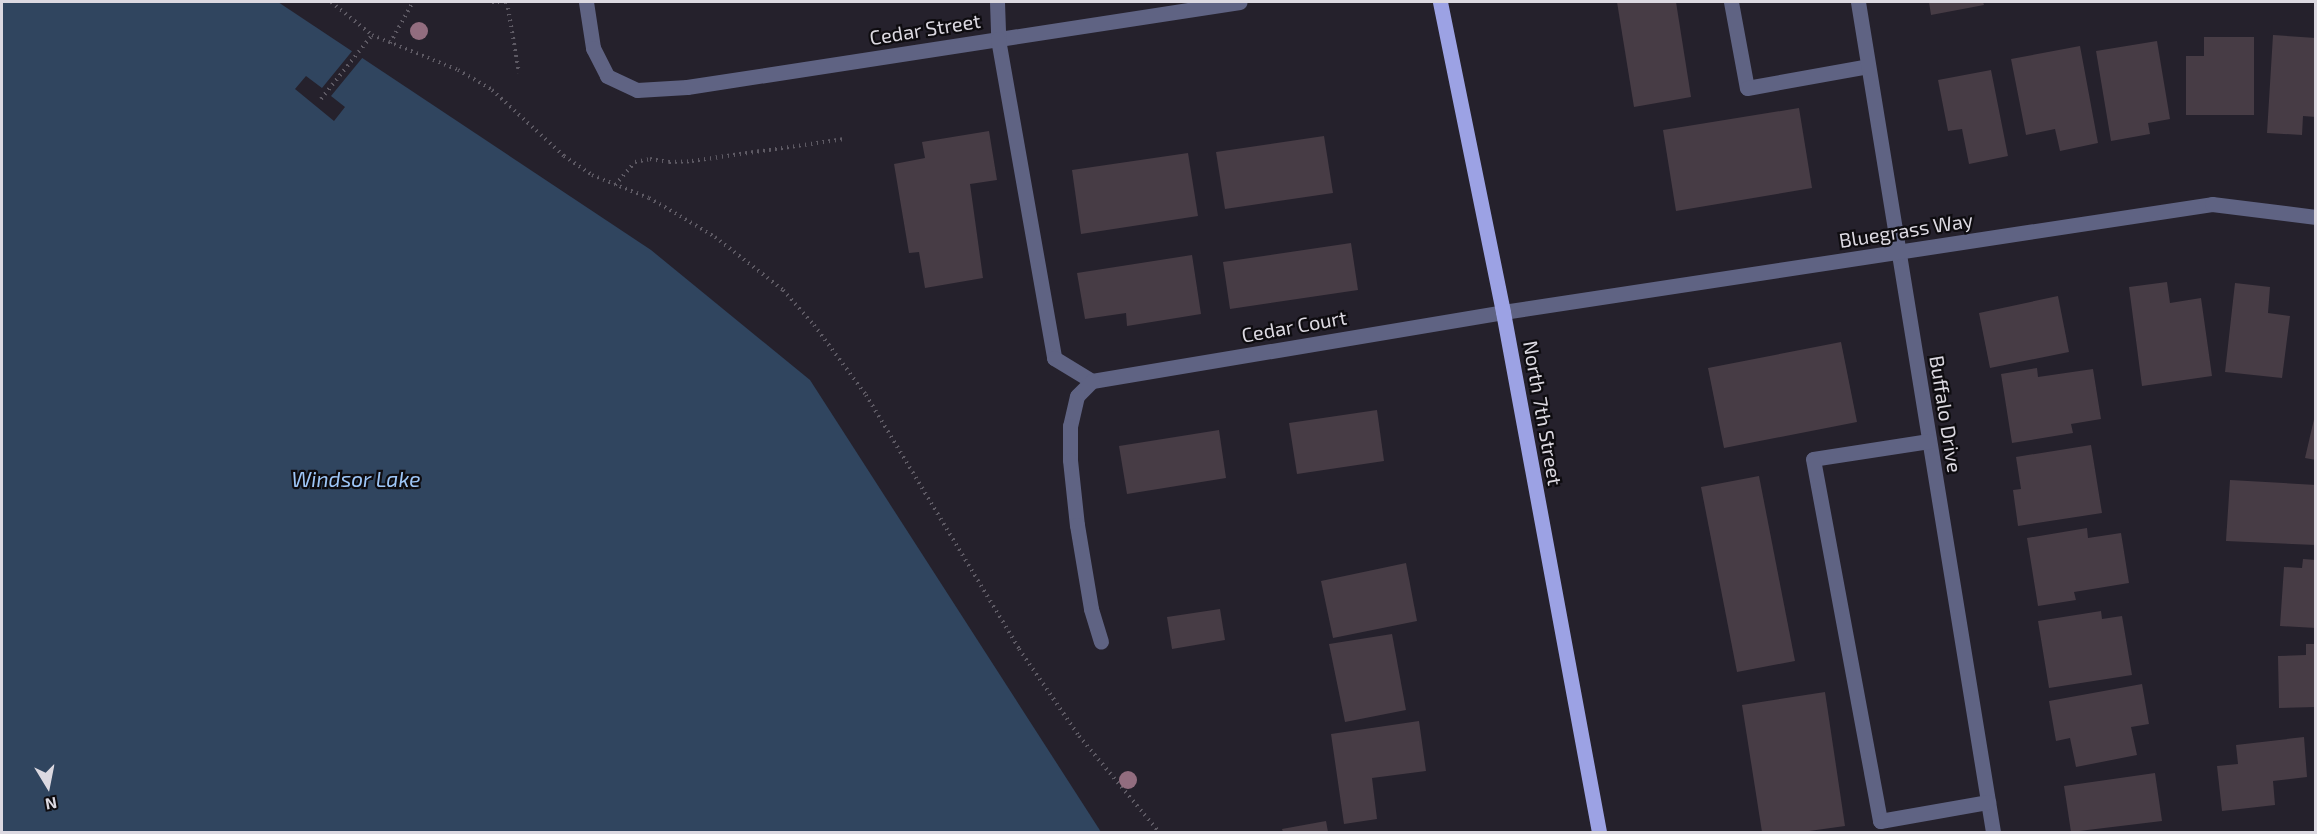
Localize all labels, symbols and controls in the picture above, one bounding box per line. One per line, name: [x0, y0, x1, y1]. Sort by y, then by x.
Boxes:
street label: Cedar Street: [867, 8, 983, 50]
street label: Bluegrass Way: [1837, 208, 1975, 252]
street label: Cedar Court: [1239, 305, 1349, 347]
street label: North 7th Street: [1518, 339, 1568, 487]
street label: Buffalo Drive: [1925, 354, 1967, 474]
water label: Windsor Lake: [291, 466, 421, 492]
north arrow: [18, 756, 78, 816]
text: N: [44, 794, 59, 815]

